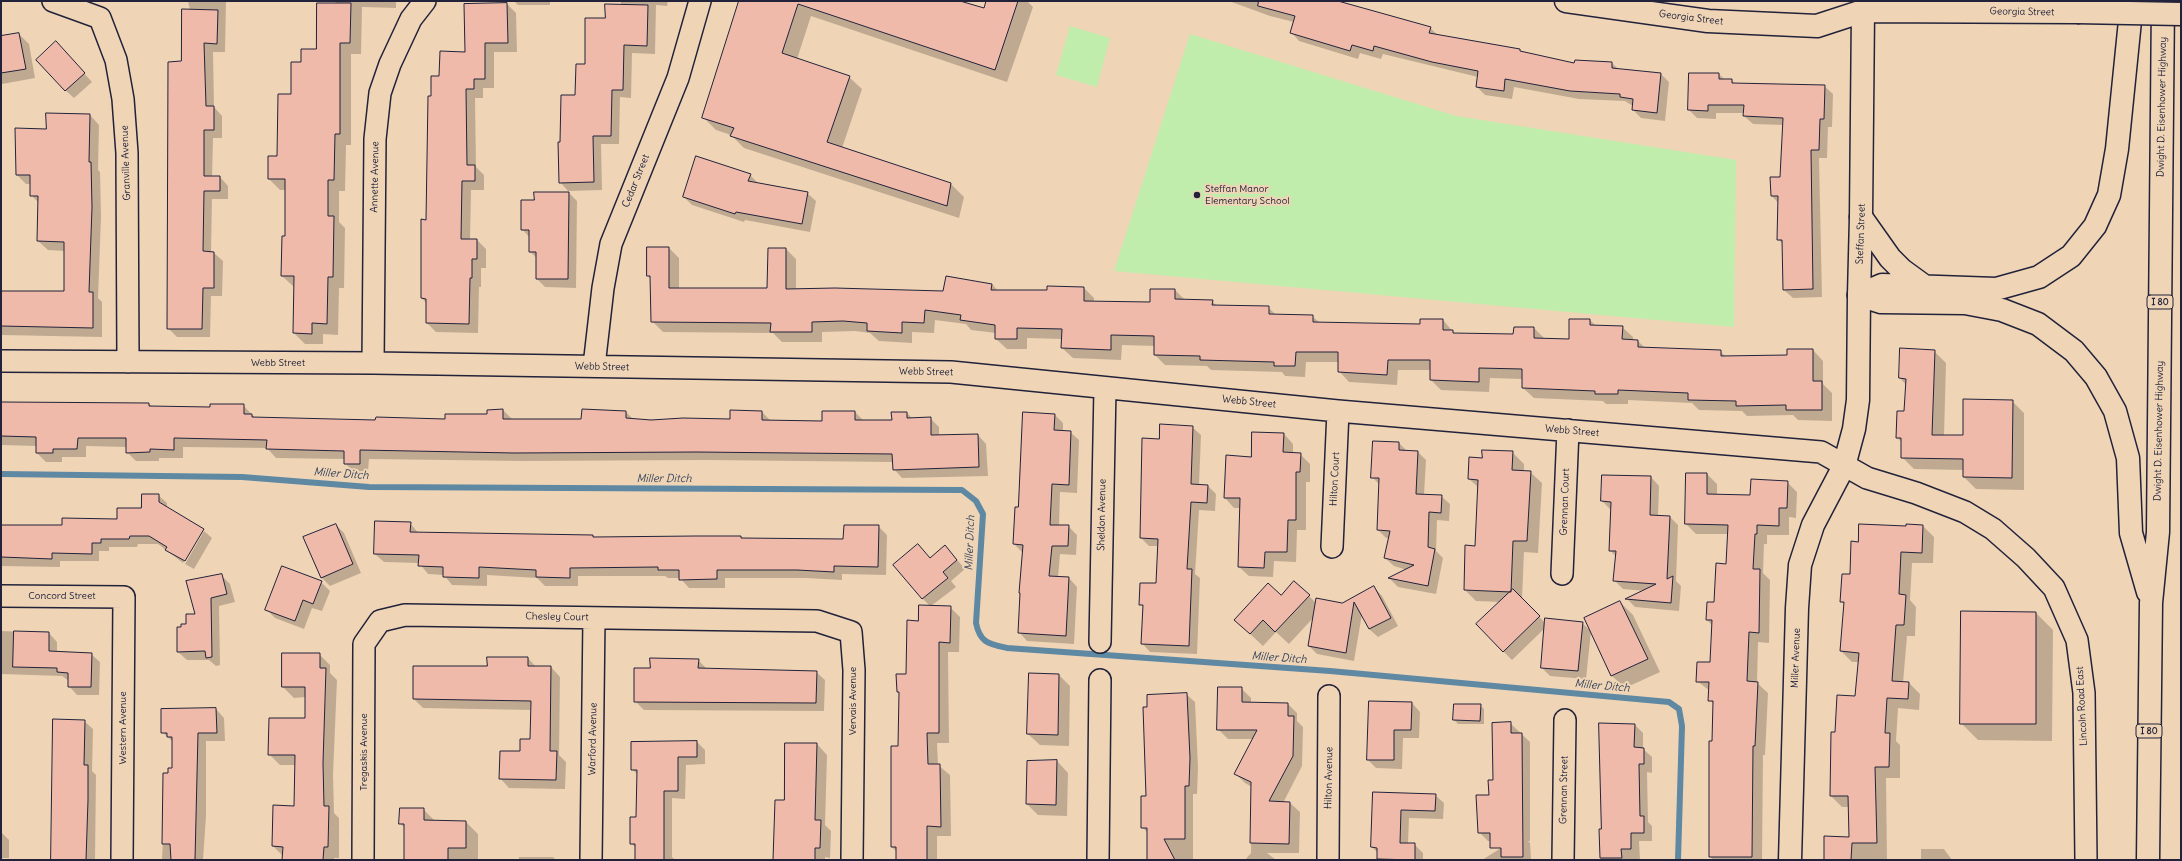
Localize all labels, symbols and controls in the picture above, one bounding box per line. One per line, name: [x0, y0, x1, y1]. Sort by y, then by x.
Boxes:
street label: Georgia Street: [1990, 5, 2054, 19]
street label: Georgia Street: [1658, 8, 1724, 28]
street label: Dwight D. Eisenhower Highway: [2155, 37, 2169, 177]
street label: Granville Avenue: [119, 125, 133, 201]
street label: Annette Avenue: [368, 141, 382, 213]
street label: Cedar Street: [620, 153, 652, 209]
place label: Steffan Manor Elementary School: [1205, 183, 1289, 206]
marker: Steffan Manor Elementary School: [1192, 190, 1202, 200]
street label: Steffan Street: [1854, 203, 1868, 265]
road number: I 80: [2147, 295, 2173, 309]
street label: Webb Street: [251, 357, 305, 369]
street label: Webb Street: [575, 361, 629, 373]
street label: Dwight D. Eisenhower Highway: [2152, 361, 2166, 501]
street label: Webb Street: [899, 366, 953, 378]
street label: Webb Street: [1221, 393, 1277, 411]
street label: Webb Street: [1544, 423, 1600, 439]
street label: Hilton Court: [1328, 452, 1342, 506]
water label: Miller Ditch: [313, 465, 369, 483]
street label: Grennan Court: [1558, 468, 1572, 536]
water label: Miller Ditch: [636, 472, 692, 486]
street label: Sheldon Avenue: [1095, 479, 1109, 551]
water label: Miller Ditch: [962, 515, 978, 571]
street label: Concord Street: [28, 590, 96, 602]
street label: Chesley Court: [525, 610, 589, 624]
street label: Miller Avenue: [1789, 628, 1803, 688]
water label: Miller Ditch: [1251, 649, 1307, 667]
street label: Lincoln Road East: [2074, 666, 2090, 746]
street label: Vervais Avenue: [847, 667, 859, 735]
water label: Miller Ditch: [1574, 677, 1630, 695]
street label: Western Avenue: [117, 691, 129, 765]
street label: Warford Avenue: [586, 702, 600, 776]
street label: Tregaskis Avenue: [358, 713, 370, 791]
road number: I 80: [2136, 724, 2162, 738]
street label: Hilton Avenue: [1322, 747, 1336, 809]
street label: Grennan Street: [1557, 756, 1571, 824]

